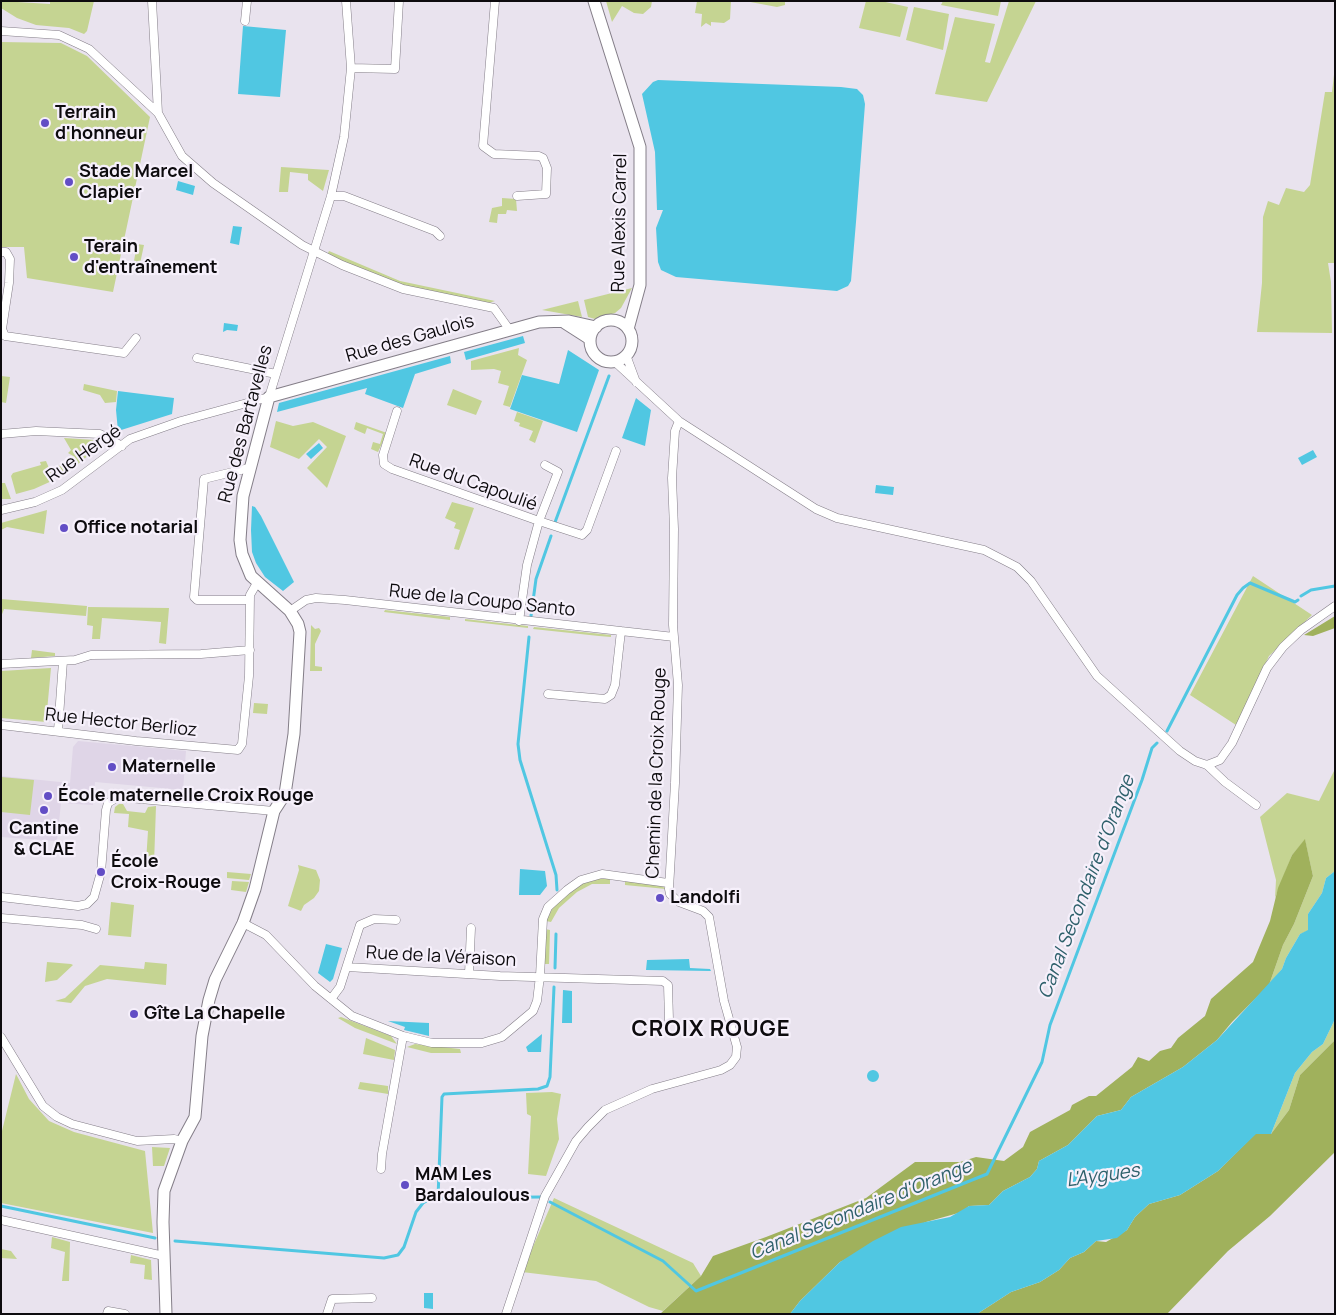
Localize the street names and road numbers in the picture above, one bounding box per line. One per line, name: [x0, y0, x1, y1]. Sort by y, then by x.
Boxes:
street label: Rue Alexis Carrel: [608, 153, 632, 293]
street label: Rue des Gaulois: [343, 310, 477, 368]
street label: Rue des Bartavelles: [215, 343, 277, 505]
street label: Rue Hergé: [42, 420, 126, 488]
street label: Rue du Capoulié: [406, 450, 540, 516]
street label: Rue de la Coupo Santo: [388, 580, 576, 622]
street label: Chemin de la Croix Rouge: [643, 667, 671, 879]
street label: Rue Hector Berlioz: [44, 704, 198, 742]
street label: Rue de la Véraison: [365, 942, 517, 972]

